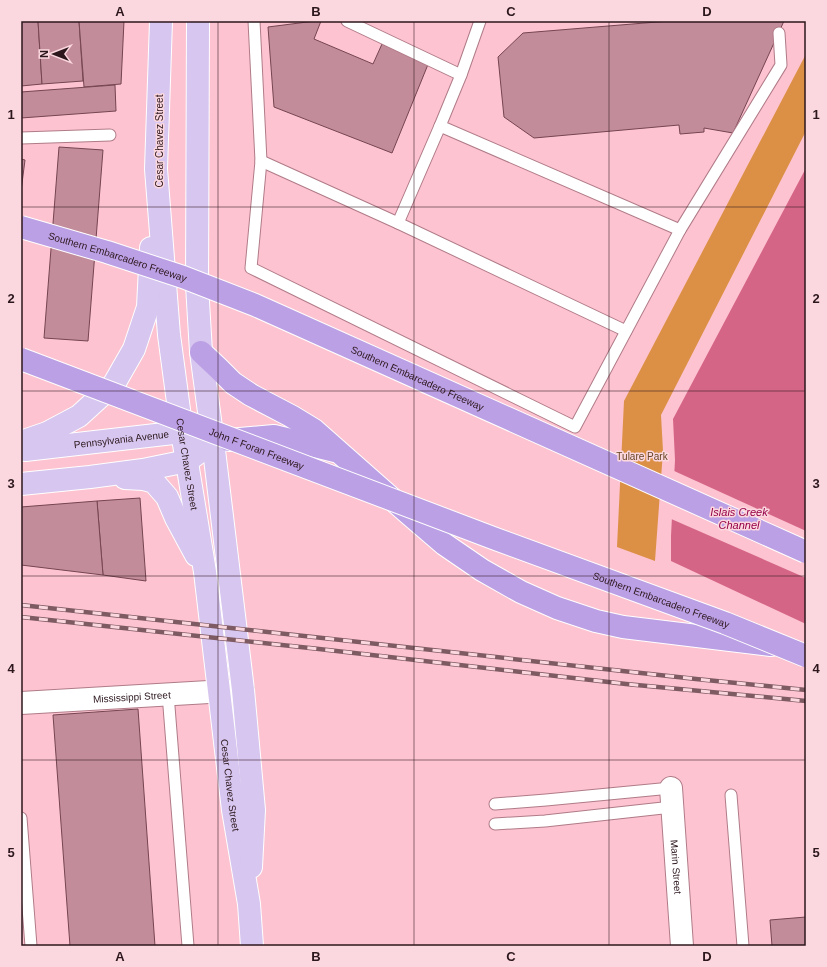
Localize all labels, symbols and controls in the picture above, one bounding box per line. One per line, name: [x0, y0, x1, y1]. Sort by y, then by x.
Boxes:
text: A: [115, 4, 125, 19]
text: B: [311, 4, 321, 19]
text: C: [506, 4, 516, 19]
text: D: [702, 4, 712, 19]
north arrow: [34, 34, 74, 74]
text: N: [38, 50, 50, 58]
street label: Cesar Chavez Street: [154, 94, 165, 187]
text: 1: [7, 107, 15, 122]
text: 1: [812, 107, 820, 122]
street label: Southern Embarcadero Freeway: [47, 230, 188, 283]
text: 2: [7, 291, 15, 306]
text: 2: [812, 291, 820, 306]
street label: Southern Embarcadero Freeway: [349, 343, 486, 412]
street label: Cesar Chavez Street: [175, 417, 200, 511]
street label: John F Foran Freeway: [208, 425, 306, 471]
street label: Pennsylvania Avenue: [73, 428, 170, 450]
park label: Tulare Park: [616, 451, 669, 462]
text: 3: [7, 476, 15, 491]
text: 3: [812, 476, 820, 491]
water label: Islais Creek Channel: [710, 506, 768, 531]
street label: Southern Embarcadero Freeway: [591, 570, 731, 630]
text: 4: [7, 661, 15, 676]
text: 4: [812, 661, 820, 676]
street label: Mississippi Street: [93, 689, 171, 704]
street label: Cesar Chavez Street: [219, 738, 242, 832]
street label: Marin Street: [669, 839, 684, 895]
text: 5: [7, 845, 15, 860]
text: 5: [812, 845, 820, 860]
text: A: [115, 949, 125, 964]
text: B: [311, 949, 321, 964]
text: C: [506, 949, 516, 964]
text: D: [702, 949, 712, 964]

